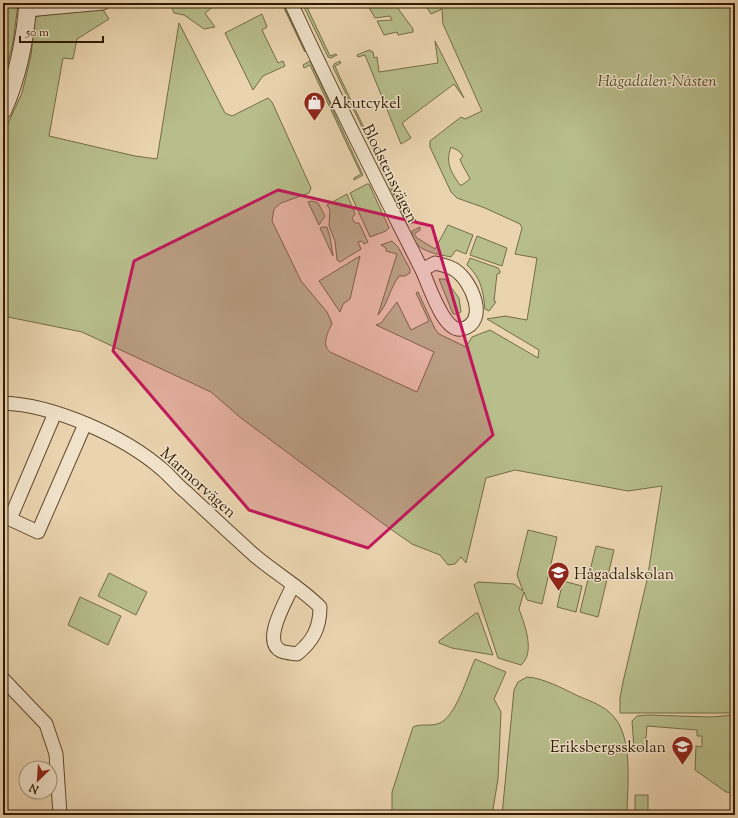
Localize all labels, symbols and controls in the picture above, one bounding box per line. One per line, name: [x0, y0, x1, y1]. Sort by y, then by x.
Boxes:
scale bar: [20, 18, 103, 44]
text: 50 m: [25, 24, 49, 42]
park label: Hågadalen-Nåsten: [597, 71, 717, 94]
shop icon: Akutcykel: [302, 89, 328, 122]
place label: Akutcykel: [330, 93, 402, 116]
street label: Blodstensvägen: [355, 121, 423, 228]
street label: Marmorvägen: [154, 443, 241, 525]
school or university icon: Hågadalskolan: [546, 560, 572, 593]
place label: Hågadalskolan: [574, 564, 675, 587]
school or university icon: Eriksbergsskolan: [669, 733, 695, 766]
place label: Eriksbergsskolan: [550, 737, 667, 760]
north arrow: [18, 760, 58, 800]
text: N: [27, 779, 42, 798]

